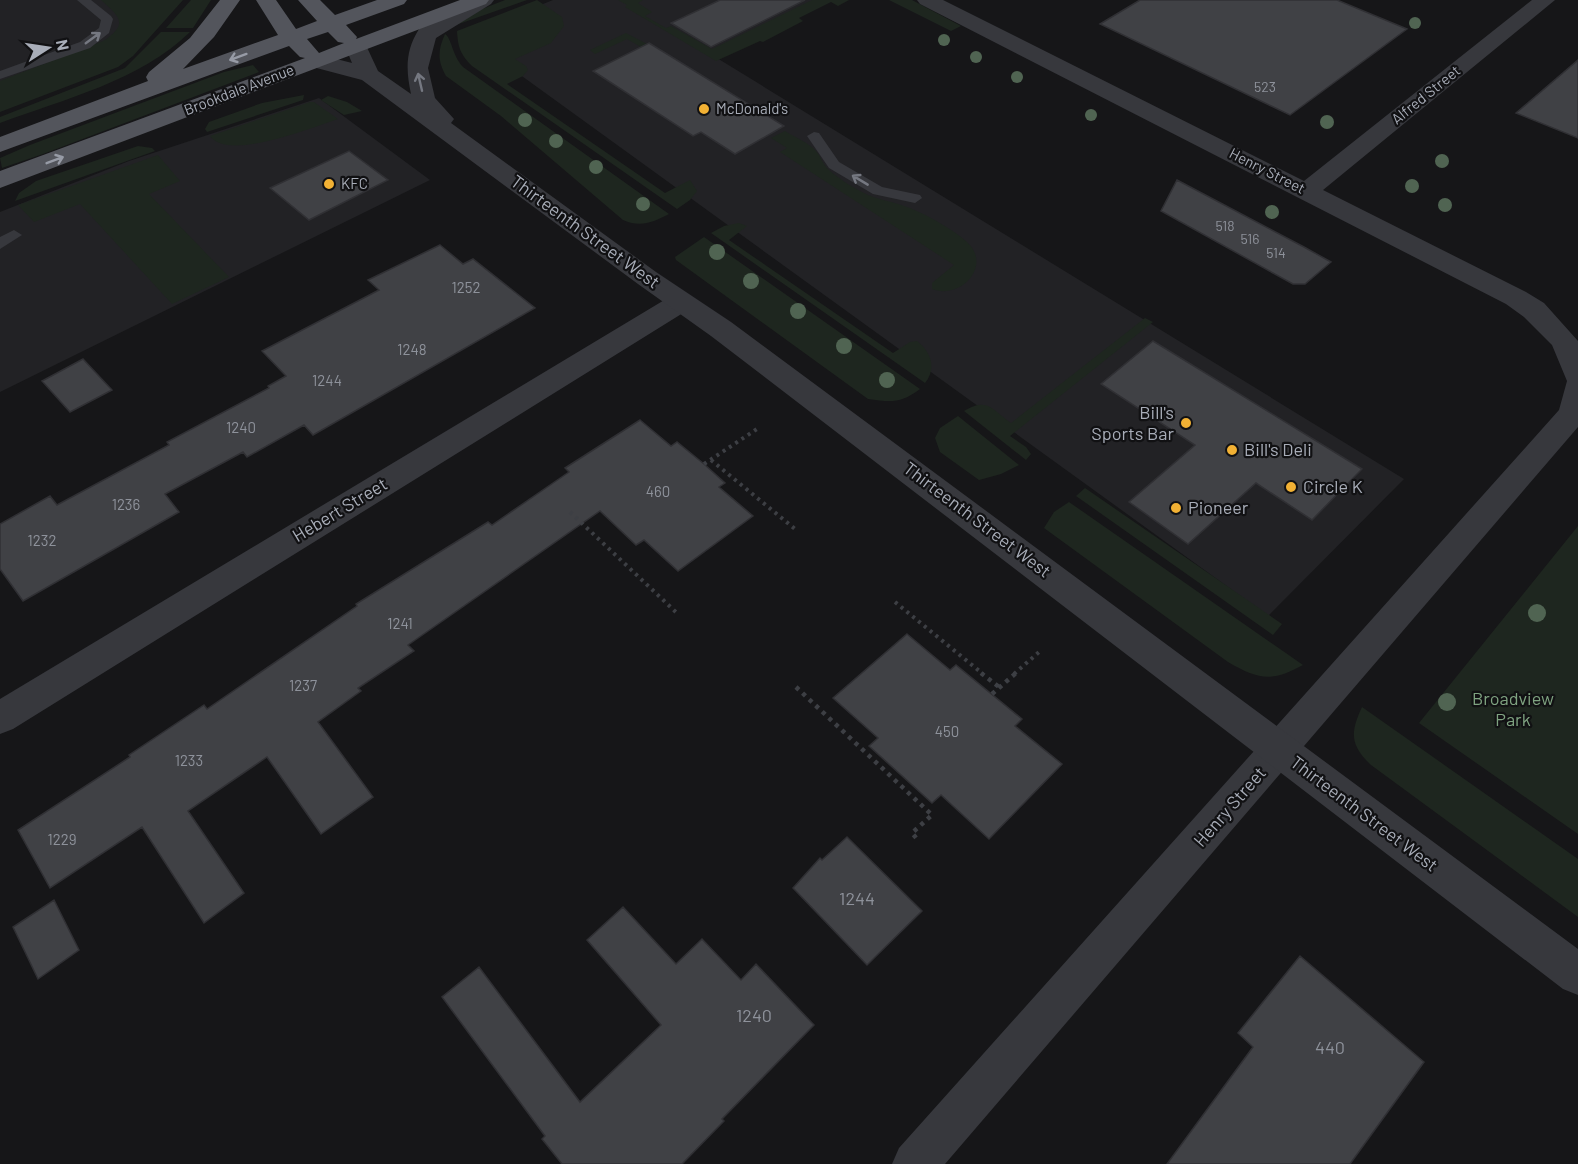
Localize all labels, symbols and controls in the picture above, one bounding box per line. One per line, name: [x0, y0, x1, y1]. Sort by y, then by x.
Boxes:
north arrow: [18, 18, 78, 78]
one-way arrow: [85, 32, 101, 45]
text: N: [53, 38, 74, 52]
one-way arrow: [229, 53, 247, 64]
street label: Brookdale Avenue: [181, 60, 296, 118]
street label: Alfred Street: [1387, 61, 1463, 127]
one-way arrow: [414, 73, 426, 92]
house number: 523: [1254, 78, 1276, 95]
place label: McDonald's: [716, 99, 788, 117]
marker: McDonald's: [697, 102, 711, 116]
street label: Henry Street: [1227, 143, 1308, 197]
one-way arrow: [45, 154, 64, 165]
street label: Thirteenth Street West: [507, 170, 664, 293]
place label: KFC: [341, 174, 368, 192]
one-way arrow: [852, 174, 869, 186]
marker: KFC: [322, 177, 336, 191]
house number: 518: [1216, 217, 1235, 234]
house number: 516: [1241, 230, 1259, 247]
house number: 514: [1266, 244, 1286, 261]
house number: 1252: [451, 278, 481, 296]
house number: 1248: [397, 340, 427, 358]
house number: 1244: [312, 371, 342, 389]
place label: Bill's Sports Bar: [1091, 401, 1174, 444]
marker: Bill's Sports Bar: [1179, 416, 1193, 430]
house number: 1240: [226, 418, 256, 436]
place label: Bill's Deli: [1244, 438, 1312, 460]
marker: Bill's Deli: [1225, 443, 1239, 457]
street label: Thirteenth Street West: [900, 457, 1056, 582]
street label: Hebert Street: [288, 472, 391, 546]
place label: Circle K: [1303, 475, 1363, 497]
marker: Circle K: [1284, 480, 1298, 494]
house number: 460: [646, 482, 670, 500]
house number: 1236: [112, 495, 140, 513]
place label: Pioneer: [1188, 496, 1249, 518]
marker: Pioneer: [1169, 501, 1183, 515]
house number: 1232: [28, 531, 56, 549]
house number: 1241: [387, 614, 413, 632]
house number: 1237: [289, 676, 317, 694]
park label: Broadview Park: [1472, 687, 1554, 730]
house number: 450: [935, 722, 959, 740]
house number: 1233: [175, 751, 203, 769]
street label: Thirteenth Street West: [1287, 751, 1443, 876]
street label: Henry Street: [1188, 762, 1270, 851]
house number: 1229: [47, 830, 77, 848]
house number: 1244: [839, 887, 875, 909]
house number: 1240: [736, 1004, 772, 1026]
house number: 440: [1315, 1036, 1345, 1058]

